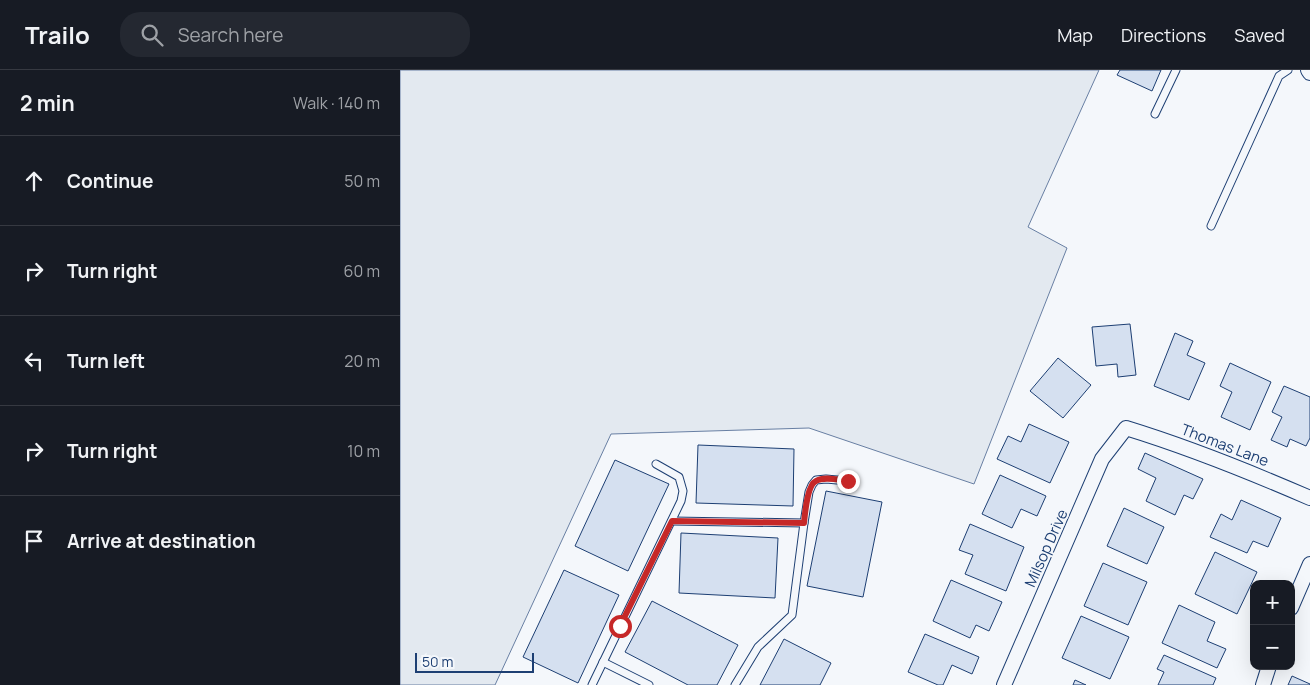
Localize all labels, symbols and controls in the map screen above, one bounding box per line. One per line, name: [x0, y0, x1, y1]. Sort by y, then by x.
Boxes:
search box: [120, 12, 470, 57]
text: Trailo: [25, 18, 90, 51]
icon: search: [138, 21, 166, 49]
text: Search here: [178, 22, 283, 48]
text: Map: [1057, 23, 1093, 47]
text: Directions: [1121, 23, 1206, 47]
text: Saved: [1234, 23, 1285, 47]
text: 2 min: [20, 89, 75, 117]
text: Walk · 140 m: [293, 92, 380, 114]
icon: ahead: [20, 167, 48, 195]
text: Continue: [67, 168, 153, 194]
text: 50 m: [344, 170, 380, 192]
icon: right: [20, 257, 48, 285]
text: Turn right: [67, 258, 157, 284]
text: 60 m: [344, 260, 380, 282]
icon: left: [20, 347, 48, 375]
text: Turn left: [67, 348, 145, 374]
text: 20 m: [344, 350, 380, 372]
street label: Thomas Lane: [1178, 419, 1272, 471]
icon: right: [20, 437, 48, 465]
text: Turn right: [67, 438, 157, 464]
text: 10 m: [347, 440, 380, 462]
route end: [837, 470, 860, 493]
street label: Milsop Drive: [1019, 505, 1073, 590]
icon: arrive: [20, 527, 48, 555]
text: Arrive at destination: [67, 528, 256, 554]
map controls: [1250, 580, 1295, 670]
button: +: [1250, 580, 1295, 625]
route start: [609, 615, 632, 638]
button: −: [1250, 625, 1295, 670]
scale bar: [415, 650, 534, 673]
text: 50 m: [422, 652, 453, 671]

